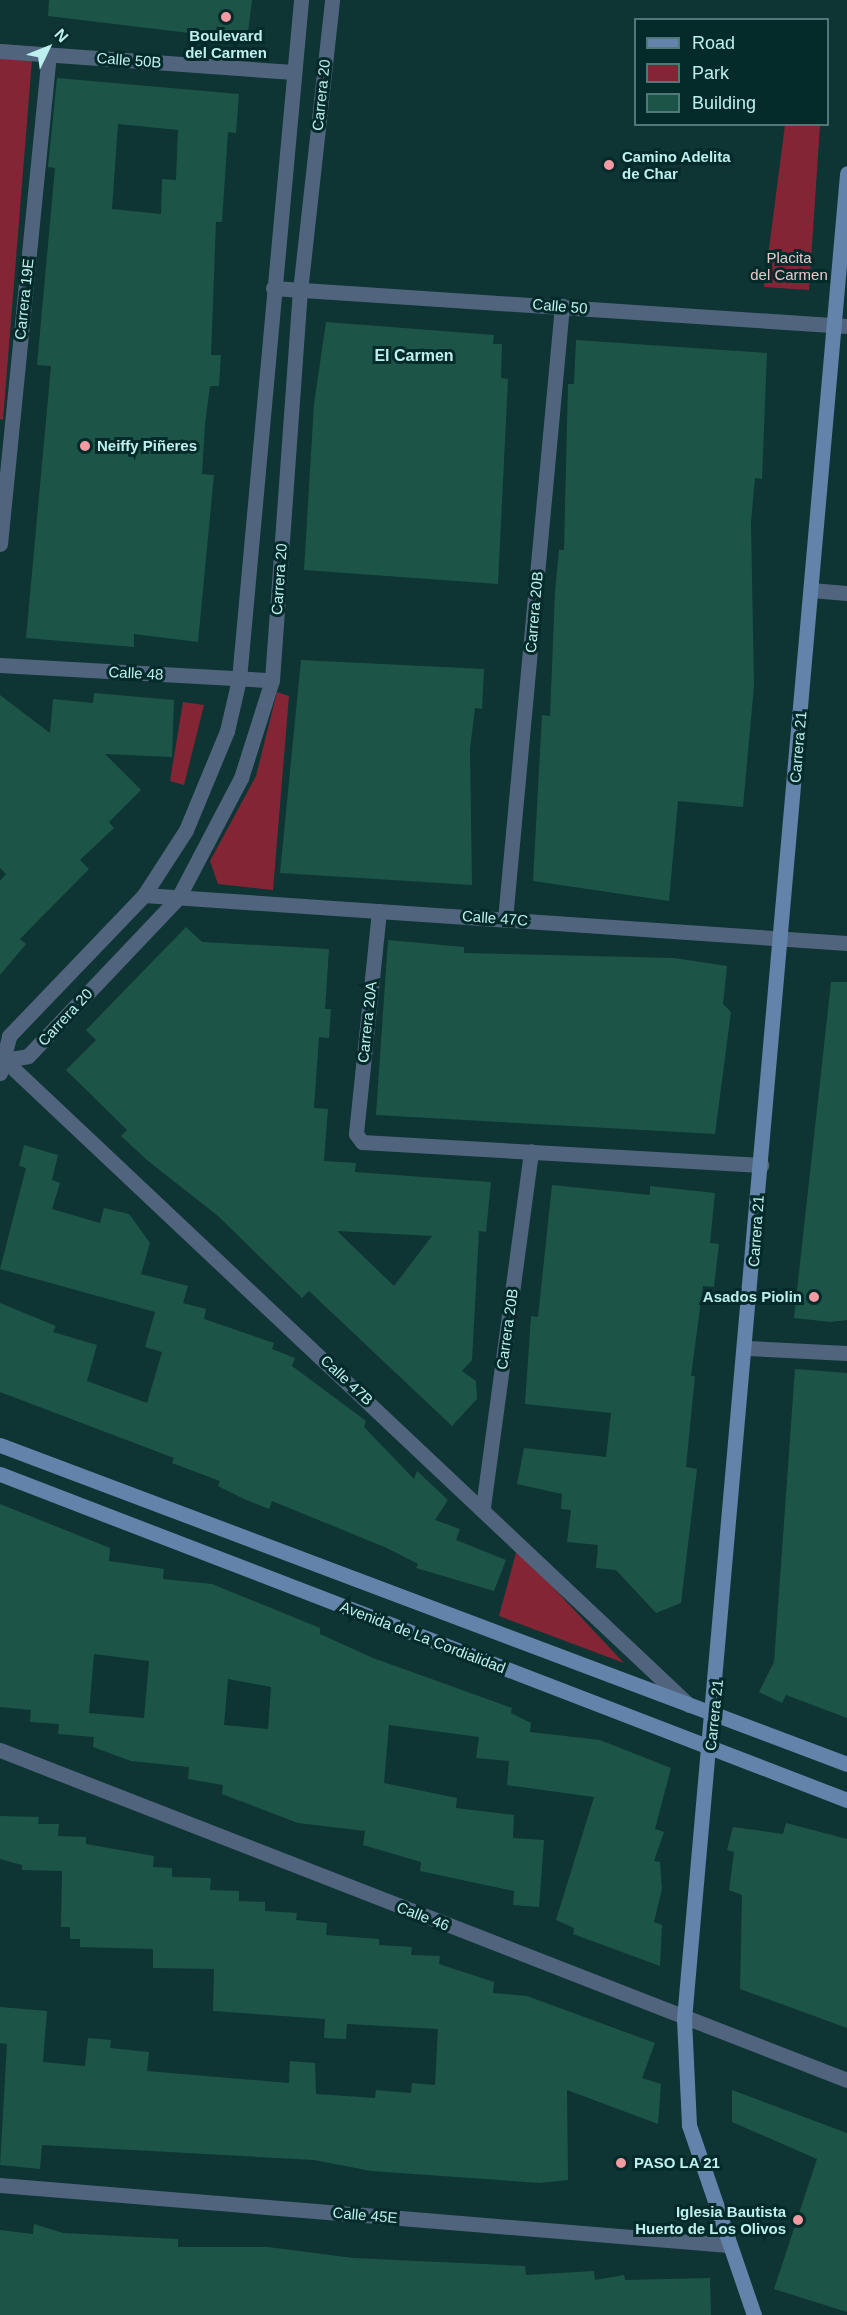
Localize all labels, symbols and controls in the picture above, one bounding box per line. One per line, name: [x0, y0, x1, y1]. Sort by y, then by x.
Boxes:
marker: Boulevard del Carmen: [219, 10, 233, 24]
north arrow: [18, 18, 78, 78]
legend: [634, 18, 829, 126]
text: N: [51, 25, 72, 45]
place label: Boulevard del Carmen: [185, 26, 267, 61]
text: Road: [692, 33, 735, 53]
street label: Calle 50B: [96, 49, 162, 71]
street label: Carrera 20: [308, 58, 334, 132]
text: Park: [692, 63, 729, 83]
text: Building: [692, 93, 756, 113]
place label: Camino Adelita de Char: [622, 147, 731, 182]
marker: Camino Adelita de Char: [600, 156, 618, 174]
park label: Placita del Carmen: [750, 248, 828, 283]
street label: Carrera 19E: [11, 257, 37, 341]
street label: Calle 50: [532, 295, 588, 317]
district label: El Carmen: [374, 346, 454, 366]
place label: Neiffy Piñeres: [97, 437, 197, 455]
marker: Neiffy Piñeres: [78, 439, 92, 453]
street label: Carrera 20: [268, 543, 290, 615]
street label: Carrera 20B: [521, 571, 547, 653]
street label: Calle 48: [108, 663, 164, 683]
street label: Carrera 21: [786, 711, 810, 783]
street label: Calle 47C: [462, 907, 528, 929]
street label: Carrera 20A: [354, 980, 380, 1064]
street label: Carrera 20: [34, 985, 96, 1049]
street label: Carrera 21: [745, 1195, 767, 1267]
street label: Carrera 20B: [492, 1287, 522, 1371]
place label: Asados Piolin: [703, 1288, 802, 1306]
marker: Asados Piolin: [807, 1290, 821, 1304]
street label: Calle 47B: [317, 1351, 377, 1409]
street label: Avenida de La Cordialidad: [338, 1597, 508, 1677]
street label: Carrera 21: [701, 1678, 727, 1752]
street label: Calle 46: [394, 1898, 452, 1934]
marker: PASO LA 21: [612, 2154, 630, 2172]
place label: PASO LA 21: [634, 2154, 720, 2172]
place label: Iglesia Bautista Huerto de Los Olivos: [635, 2202, 786, 2237]
street label: Calle 45E: [332, 2203, 398, 2227]
marker: Iglesia Bautista Huerto de Los Olivos: [791, 2213, 805, 2227]

